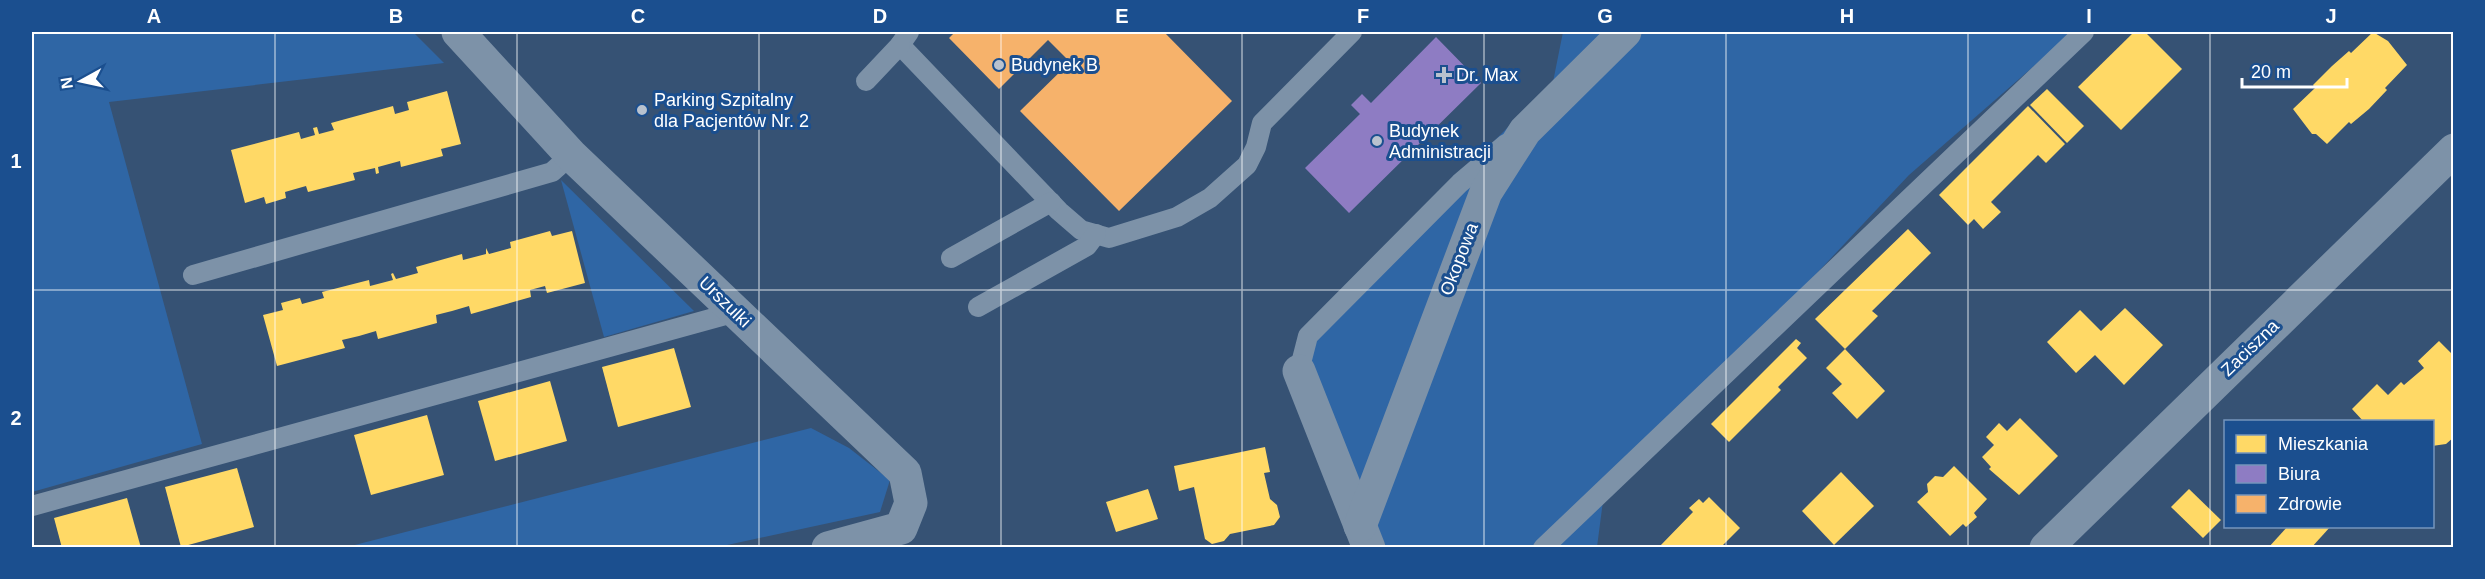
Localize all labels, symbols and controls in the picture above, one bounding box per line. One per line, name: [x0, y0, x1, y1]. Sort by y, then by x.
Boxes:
text: A: [147, 5, 161, 27]
text: B: [389, 5, 403, 27]
text: C: [631, 5, 645, 27]
text: D: [873, 5, 887, 27]
text: E: [1115, 5, 1129, 27]
text: F: [1357, 5, 1369, 27]
text: G: [1597, 5, 1613, 27]
text: H: [1840, 5, 1854, 27]
text: I: [2086, 5, 2092, 27]
text: J: [2325, 5, 2337, 27]
north arrow: [51, 51, 111, 111]
scale bar: [2242, 51, 2347, 89]
place label: Budynek B: [1011, 55, 1098, 75]
marker: Budynek B: [992, 58, 1006, 72]
text: 20 m: [2251, 62, 2291, 82]
place label: Dr. Max: [1456, 65, 1518, 85]
marker: Dr. Max: [1437, 68, 1451, 82]
text: N: [57, 76, 76, 90]
place label: Parking Szpitalny dla Pacjentów Nr. 2: [654, 90, 809, 131]
marker: Parking Szpitalny dla Pacjentów Nr. 2: [635, 103, 649, 117]
place label: Budynek Administracji: [1389, 121, 1491, 162]
marker: Budynek Administracji: [1370, 134, 1384, 148]
text: 1: [10, 150, 22, 172]
street label: Okopowa: [1436, 219, 1482, 298]
street label: Urszulki: [695, 273, 755, 331]
street label: Zaciszna: [2217, 315, 2284, 380]
text: 2: [10, 407, 22, 429]
legend: [2224, 420, 2434, 528]
text: Mieszkania: [2278, 434, 2369, 454]
text: Biura: [2278, 464, 2321, 484]
text: Zdrowie: [2278, 494, 2342, 514]

